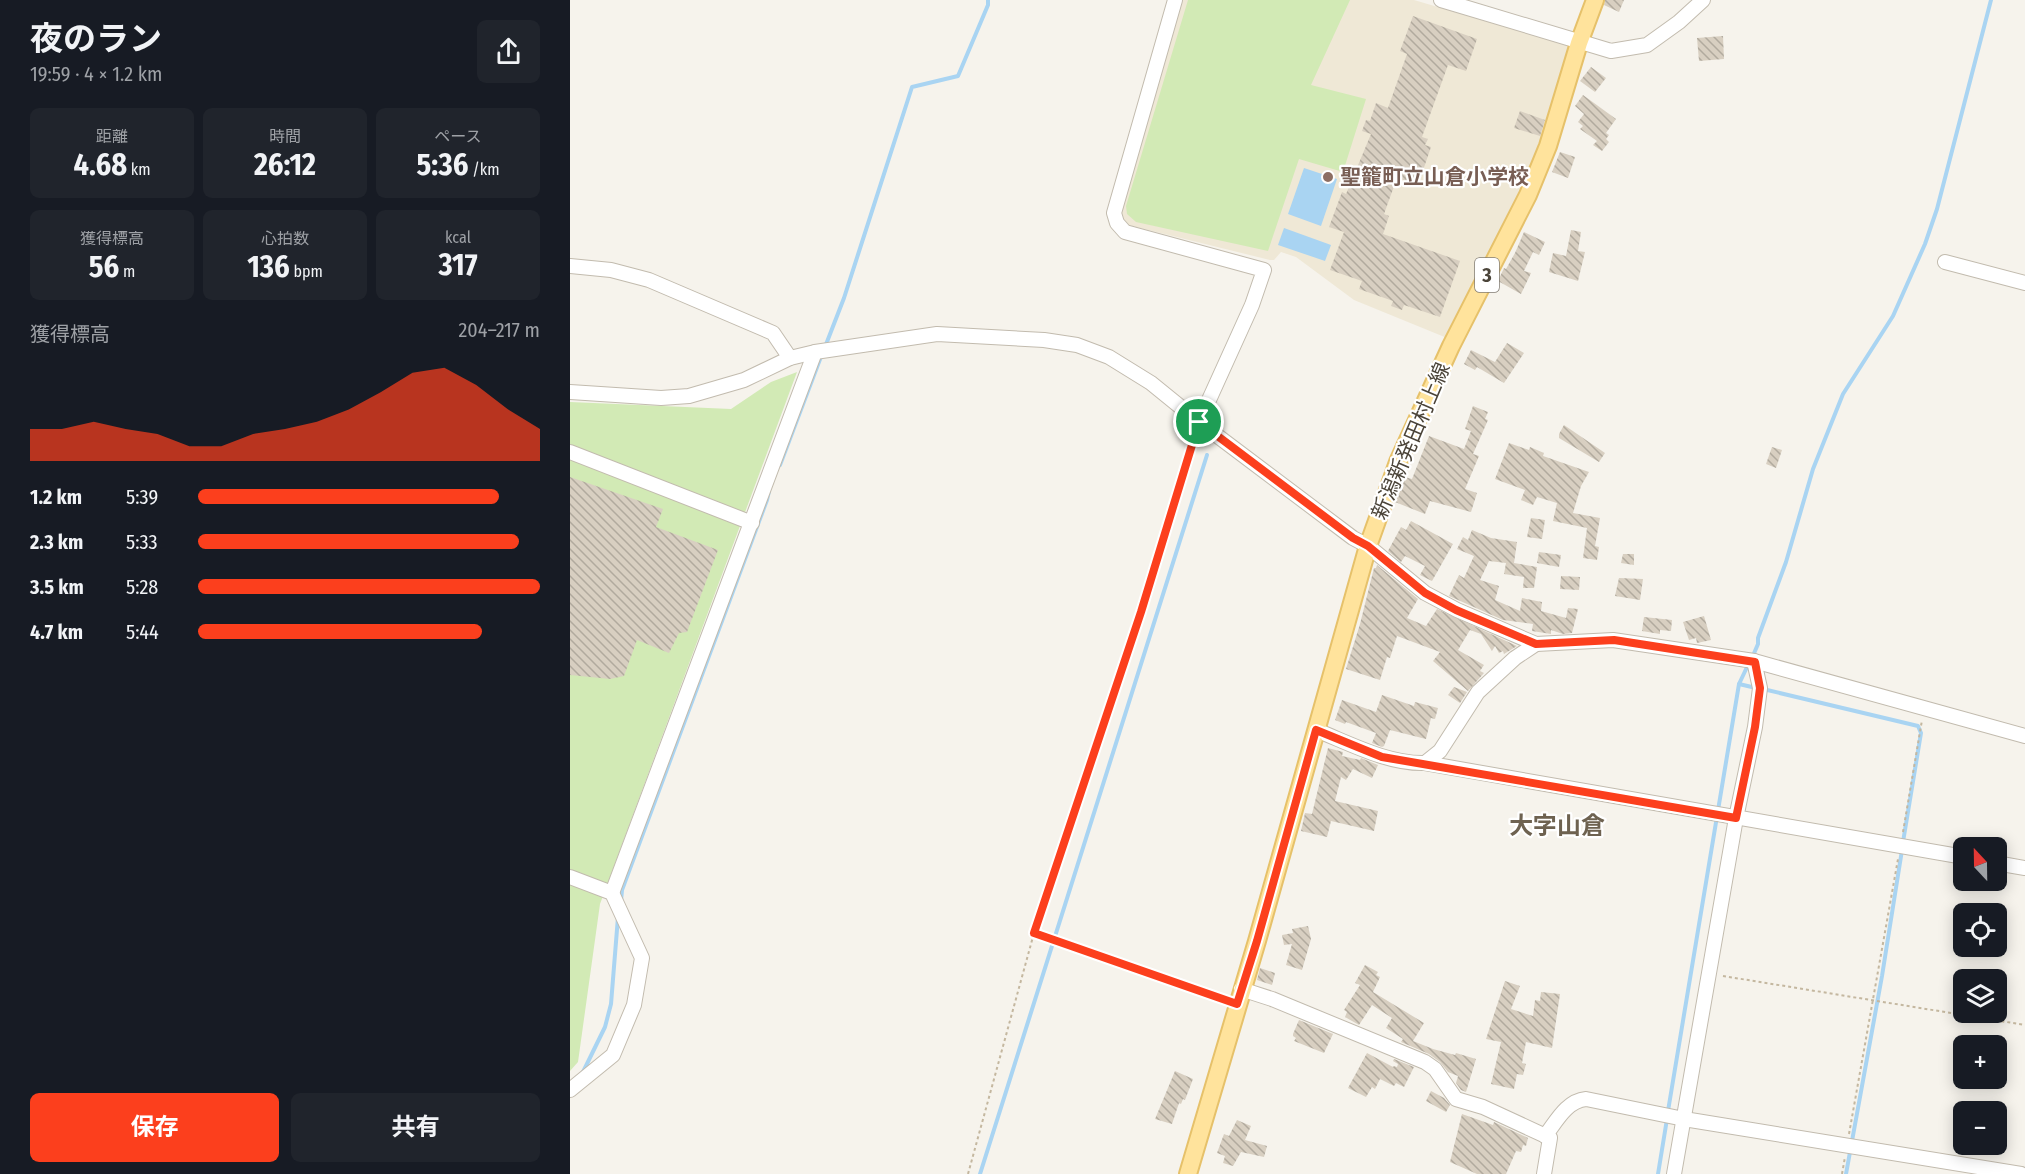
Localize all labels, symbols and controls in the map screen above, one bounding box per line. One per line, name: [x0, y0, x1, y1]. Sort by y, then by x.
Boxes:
text: 夜のラン: [30, 19, 162, 59]
button: share: [477, 20, 540, 83]
text: 19:59 · 4 × 1.2 km: [30, 62, 162, 86]
text: 距離: [96, 127, 128, 146]
text: 時間: [269, 127, 301, 146]
text: ペース: [434, 127, 482, 146]
text: 4.68: [73, 147, 127, 183]
text: 26:12: [254, 147, 316, 183]
text: 5:36: [417, 147, 468, 183]
text: km: [127, 160, 151, 179]
text: /km: [468, 160, 499, 179]
place label: 聖籠町立山倉小学校: [1340, 164, 1529, 190]
marker: 聖籠町立山倉小学校: [1321, 170, 1335, 184]
text: kcal: [445, 228, 471, 247]
text: 獲得標高: [80, 229, 144, 248]
text: 心拍数: [261, 229, 309, 248]
text: 317: [438, 247, 478, 283]
text: 56: [89, 249, 119, 285]
text: 136: [247, 249, 290, 285]
road number: 3: [1475, 258, 1499, 292]
text: m: [119, 262, 135, 281]
text: bpm: [290, 262, 323, 281]
text: 204–217 m: [458, 318, 540, 342]
text: 獲得標高: [30, 322, 110, 346]
street label: 新潟新発田村上線: [1366, 359, 1456, 523]
pin: [1173, 396, 1224, 447]
icon: arrive: [1182, 405, 1215, 438]
text: 1.2 km: [30, 485, 82, 509]
text: 5:39: [126, 485, 158, 509]
text: 2.3 km: [30, 530, 83, 554]
text: 5:33: [126, 530, 158, 554]
text: 3.5 km: [30, 575, 84, 599]
text: 5:28: [126, 575, 158, 599]
text: 4.7 km: [30, 620, 83, 644]
text: 5:44: [126, 620, 159, 644]
district label: 大字山倉: [1509, 812, 1605, 840]
north arrow: [1953, 837, 2007, 891]
map controls: [1953, 837, 2007, 1155]
button: locate: [1953, 903, 2007, 957]
button: layers: [1953, 969, 2007, 1023]
button: +: [1953, 1035, 2007, 1089]
button: 保存: [30, 1093, 279, 1162]
button: 共有: [291, 1093, 540, 1162]
button: −: [1953, 1101, 2007, 1155]

